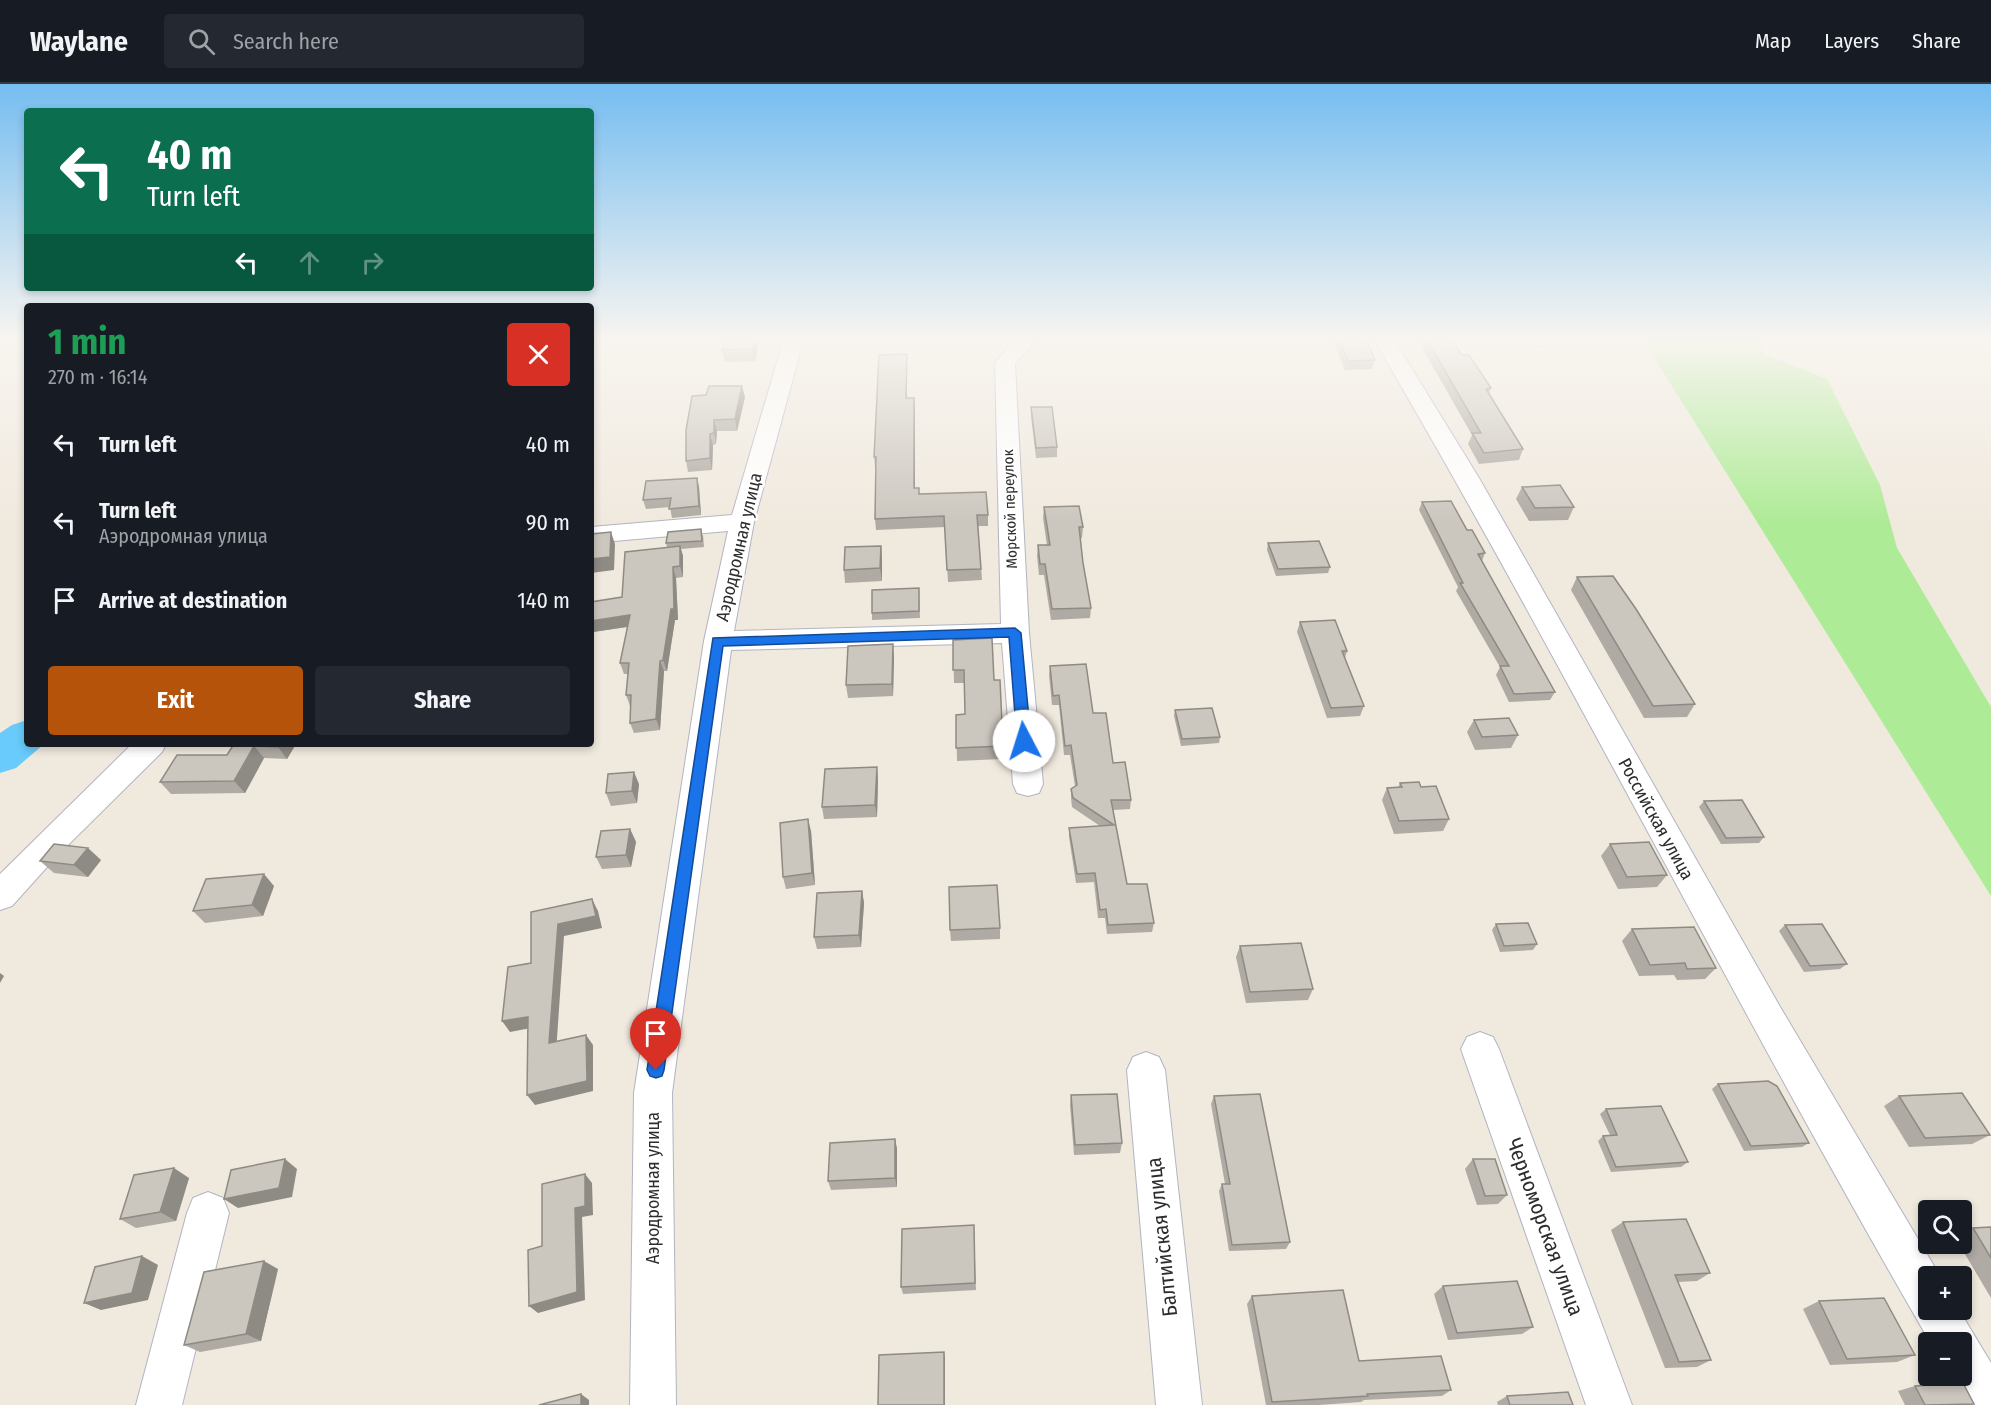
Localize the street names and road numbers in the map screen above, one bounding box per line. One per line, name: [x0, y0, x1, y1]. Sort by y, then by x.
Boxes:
street label: Морской переулок: [999, 449, 1021, 569]
street label: Аэродромная улица: [711, 470, 767, 623]
street label: Российская улица: [1613, 754, 1699, 884]
street label: Аэродромная улица: [642, 1112, 664, 1264]
street label: Черноморская улица: [1501, 1135, 1589, 1319]
street label: Балтийская улица: [1141, 1156, 1183, 1318]

